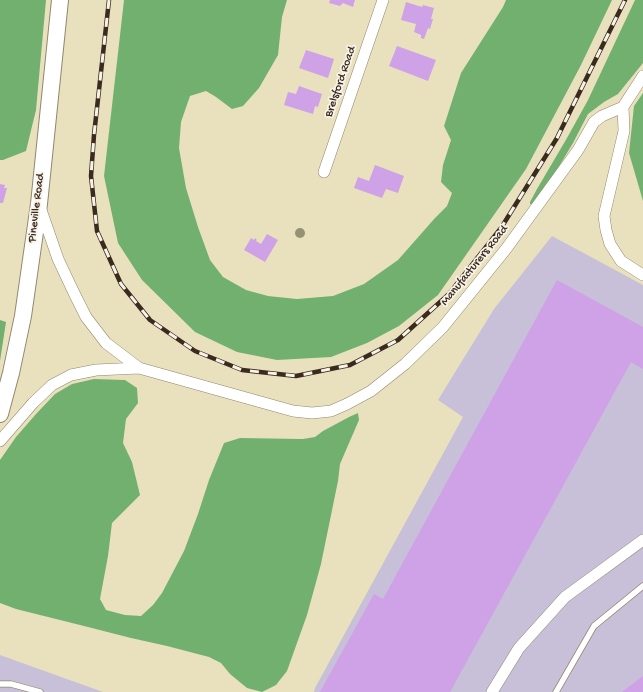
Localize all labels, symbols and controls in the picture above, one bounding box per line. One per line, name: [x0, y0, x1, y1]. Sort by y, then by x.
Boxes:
street label: Brelsford Road: [322, 45, 360, 119]
street label: Pineville Road: [26, 173, 48, 243]
street label: Manufacturers Road: [438, 223, 512, 309]

